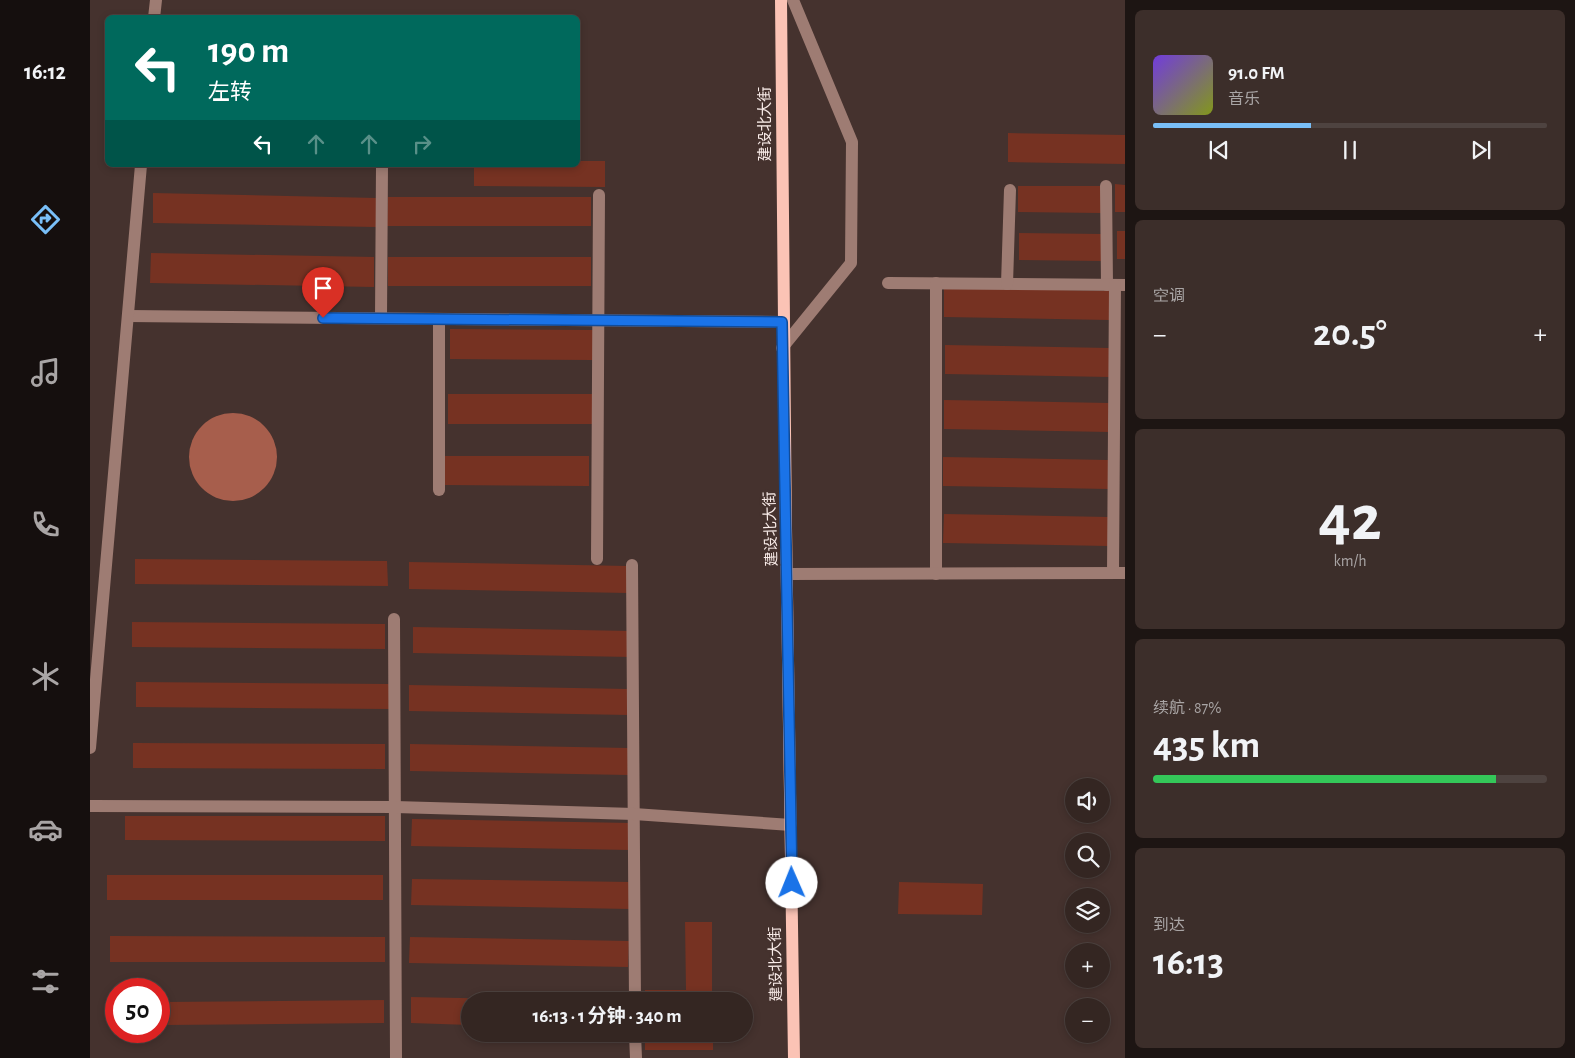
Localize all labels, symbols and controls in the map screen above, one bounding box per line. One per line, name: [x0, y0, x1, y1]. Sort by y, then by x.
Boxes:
text: 190 m: [208, 34, 289, 69]
icon: left: [125, 35, 190, 100]
text: 16:12: [24, 61, 66, 83]
text: 91.0 FM: [1228, 64, 1285, 83]
text: 左转: [208, 81, 252, 103]
street label: 建设北大街: [756, 86, 773, 162]
text: 音乐: [1228, 91, 1260, 107]
icon: left: [249, 130, 277, 158]
icon: ahead: [302, 130, 330, 158]
icon: ahead: [355, 130, 383, 158]
icon: right: [408, 130, 436, 158]
icon: previous: [1205, 136, 1233, 164]
icon: pause: [1336, 136, 1364, 164]
icon: next: [1467, 136, 1495, 164]
icon: directions: [28, 202, 63, 237]
pin: [302, 267, 344, 318]
icon: arrive: [309, 274, 337, 302]
text: 空调: [1153, 288, 1185, 304]
text: 20.5°: [1313, 315, 1387, 353]
text: −: [1153, 321, 1166, 349]
text: +: [1534, 321, 1547, 349]
icon: music: [28, 355, 63, 390]
text: 42: [1318, 487, 1382, 552]
street label: 建设北大街: [760, 491, 780, 567]
icon: phone: [28, 507, 63, 542]
text: km/h: [1333, 553, 1367, 569]
icon: climate: [28, 659, 63, 694]
text: 续航 · 87%: [1153, 700, 1221, 716]
text: 435 km: [1153, 727, 1260, 765]
map controls: [1065, 778, 1110, 1043]
button: sound: [1065, 778, 1110, 823]
icon: car: [28, 812, 63, 847]
button: search: [1065, 833, 1110, 878]
position arrow: [765, 856, 817, 908]
button: layers: [1065, 888, 1110, 933]
text: 到达: [1153, 917, 1185, 933]
street label: 建设北大街: [766, 926, 784, 1002]
button: +: [1065, 943, 1110, 988]
text: 16:13: [1153, 944, 1224, 982]
icon: filters: [28, 964, 63, 999]
speed limit sign: 50: [105, 978, 170, 1043]
button: −: [1065, 998, 1110, 1043]
text: 16:13 · 1 分钟 · 340 m: [532, 1007, 682, 1026]

